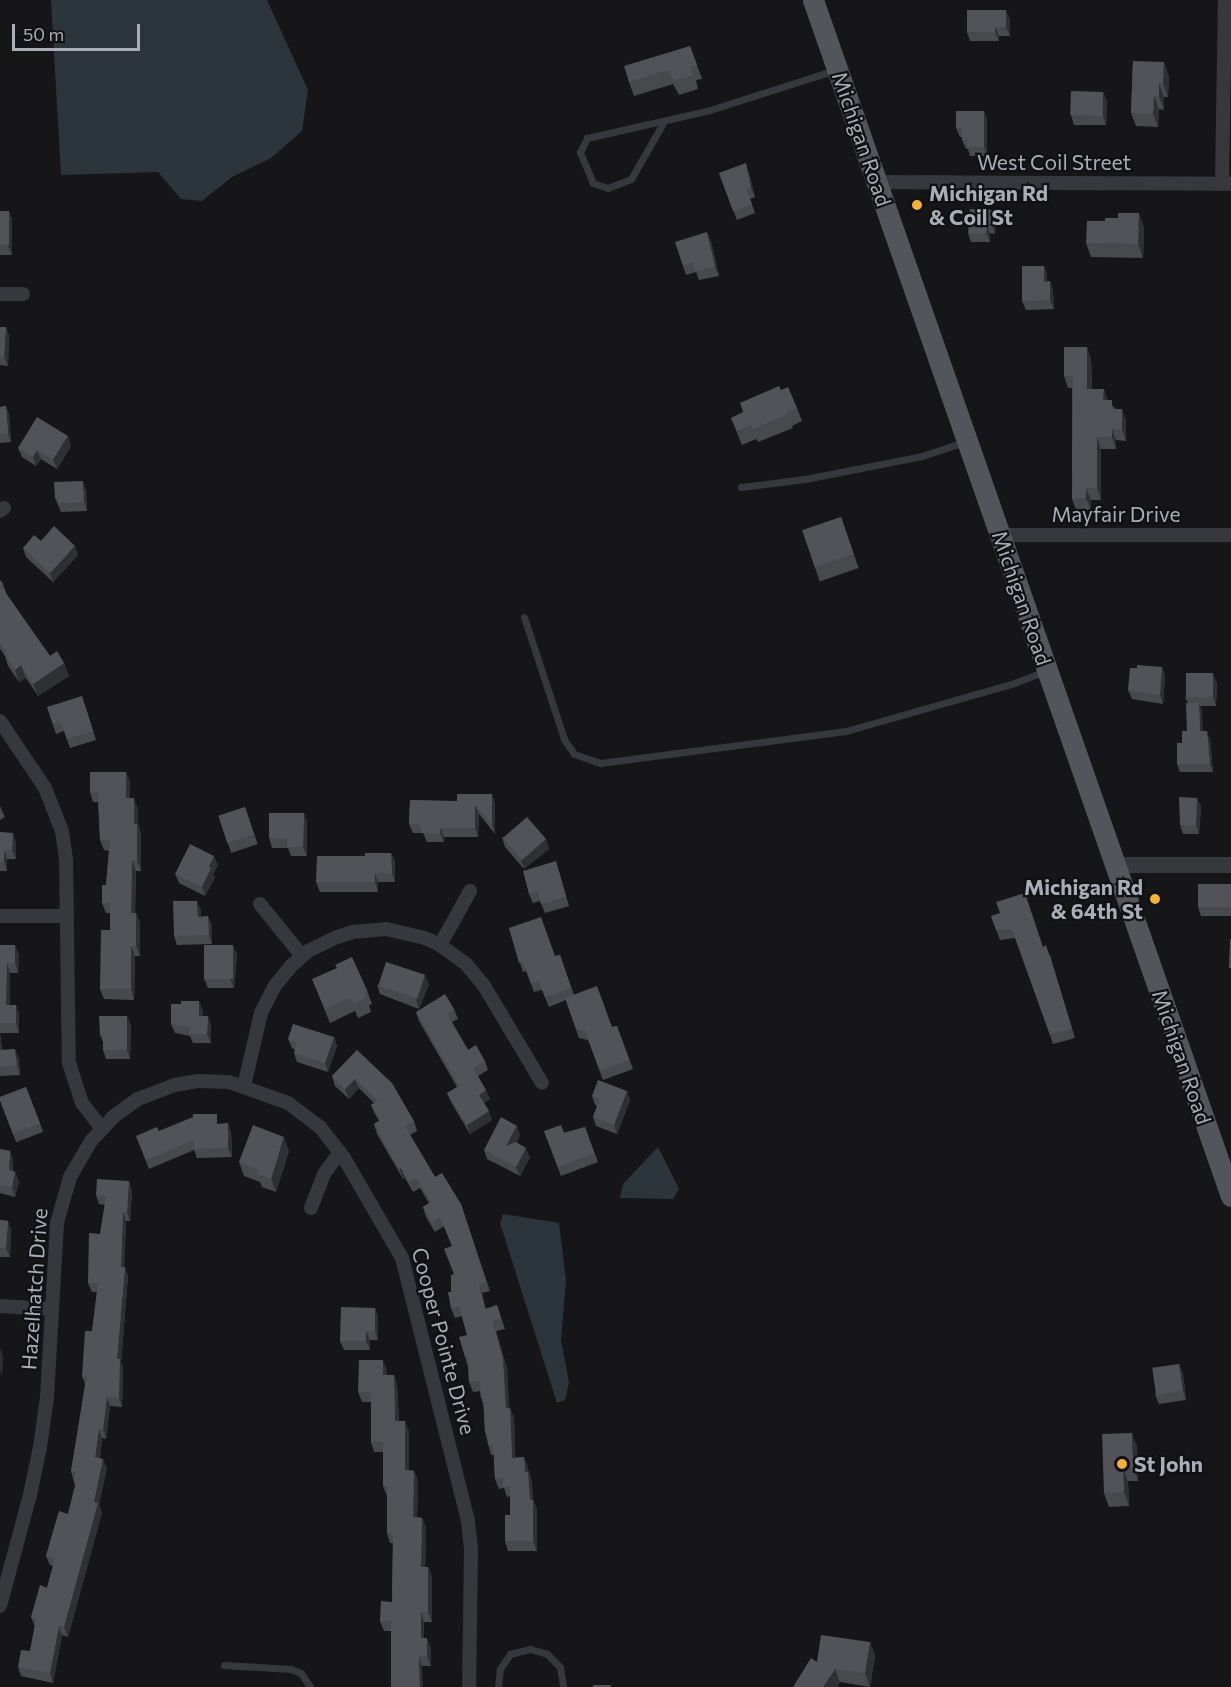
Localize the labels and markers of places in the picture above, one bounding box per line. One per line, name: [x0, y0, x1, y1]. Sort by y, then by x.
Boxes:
place label: Michigan Rd & Coil St: [929, 180, 1048, 230]
marker: Michigan Rd & Coil St: [910, 198, 924, 212]
place label: Michigan Rd & 64th St: [1024, 874, 1143, 924]
marker: Michigan Rd & 64th St: [1148, 892, 1162, 906]
place label: St John: [1134, 1451, 1203, 1477]
marker: St John: [1115, 1457, 1129, 1471]

